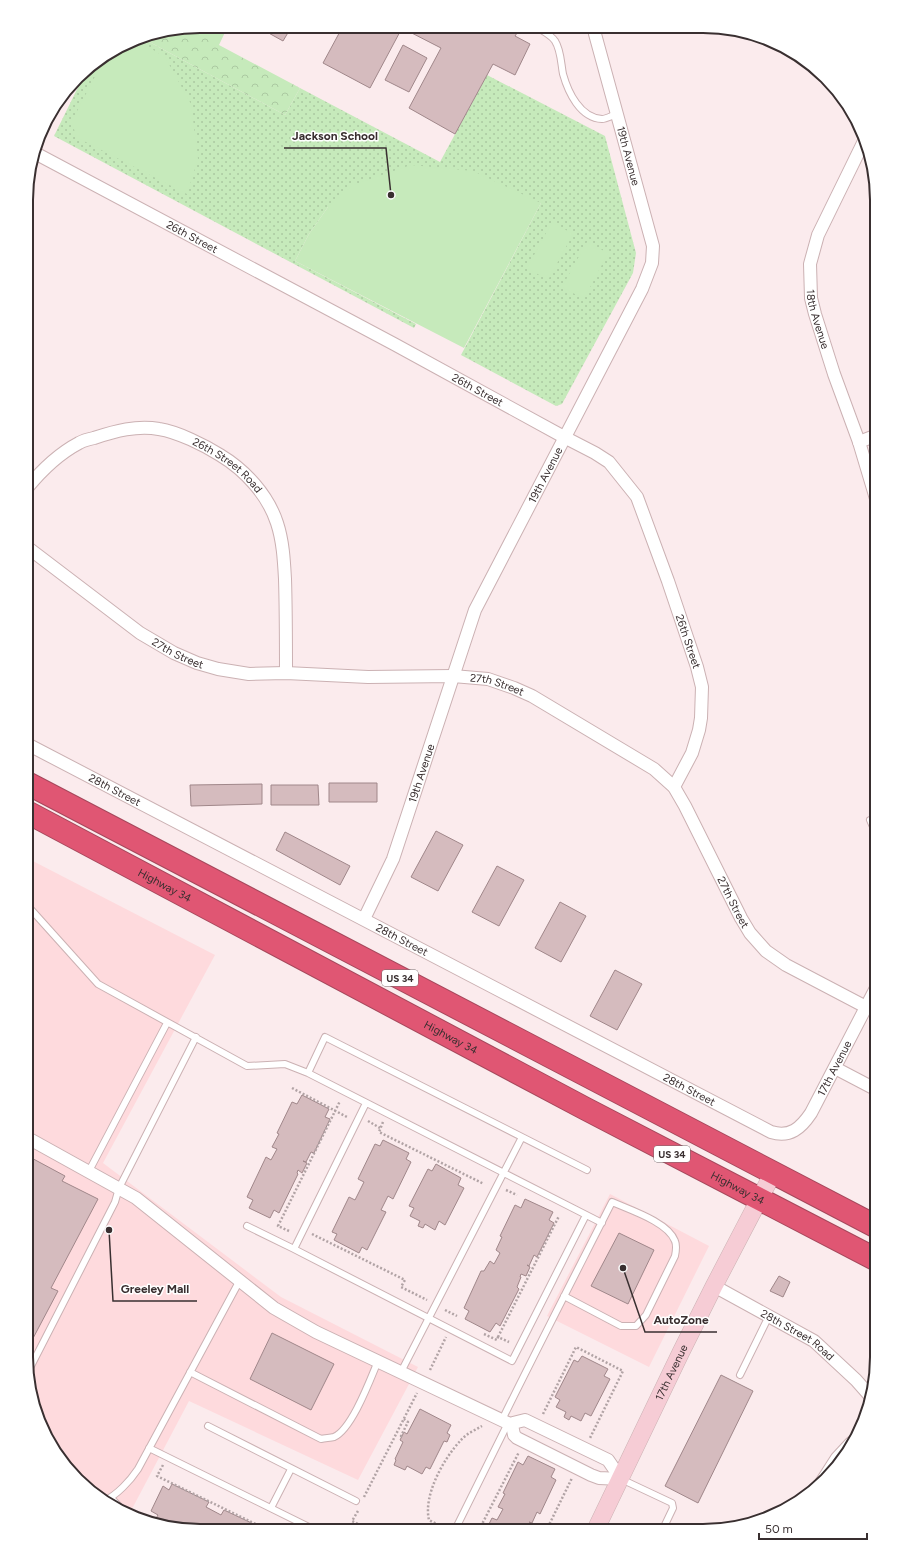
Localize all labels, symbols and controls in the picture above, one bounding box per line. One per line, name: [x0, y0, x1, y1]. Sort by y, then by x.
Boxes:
callout: Jackson School: [284, 124, 386, 148]
street label: 19th Avenue: [614, 125, 642, 187]
text: Jackson School: [292, 129, 378, 143]
street label: 26th Street: [164, 218, 220, 256]
street label: 18th Avenue: [804, 289, 832, 351]
street label: 26th Street: [450, 371, 505, 409]
street label: 26th Street Road: [191, 435, 265, 495]
street label: 19th Avenue: [525, 445, 565, 505]
street label: 26th Street: [673, 613, 704, 670]
street label: 27th Street: [150, 635, 205, 671]
street label: 27th Street: [470, 671, 526, 698]
street label: 19th Avenue: [406, 742, 437, 804]
street label: 28th Street: [87, 771, 143, 809]
street label: Highway 34: [136, 866, 194, 905]
street label: 27th Street: [715, 874, 752, 930]
street label: 28th Street: [374, 921, 430, 958]
road number: US 34: [382, 970, 418, 986]
street label: Highway 34: [422, 1018, 480, 1057]
street label: 17th Avenue: [815, 1038, 854, 1098]
street label: 28th Street: [661, 1071, 718, 1108]
road number: US 34: [654, 1146, 690, 1162]
street label: Highway 34: [709, 1168, 767, 1207]
callout: Greeley Mall: [113, 1277, 197, 1301]
text: Greeley Mall: [121, 1282, 189, 1296]
street label: 28th Street Road: [759, 1307, 837, 1363]
callout: AutoZone: [645, 1308, 717, 1332]
text: AutoZone: [653, 1313, 709, 1327]
street label: 17th Avenue: [652, 1342, 690, 1403]
scale bar: [759, 1515, 867, 1541]
text: 50 m: [765, 1522, 793, 1536]

